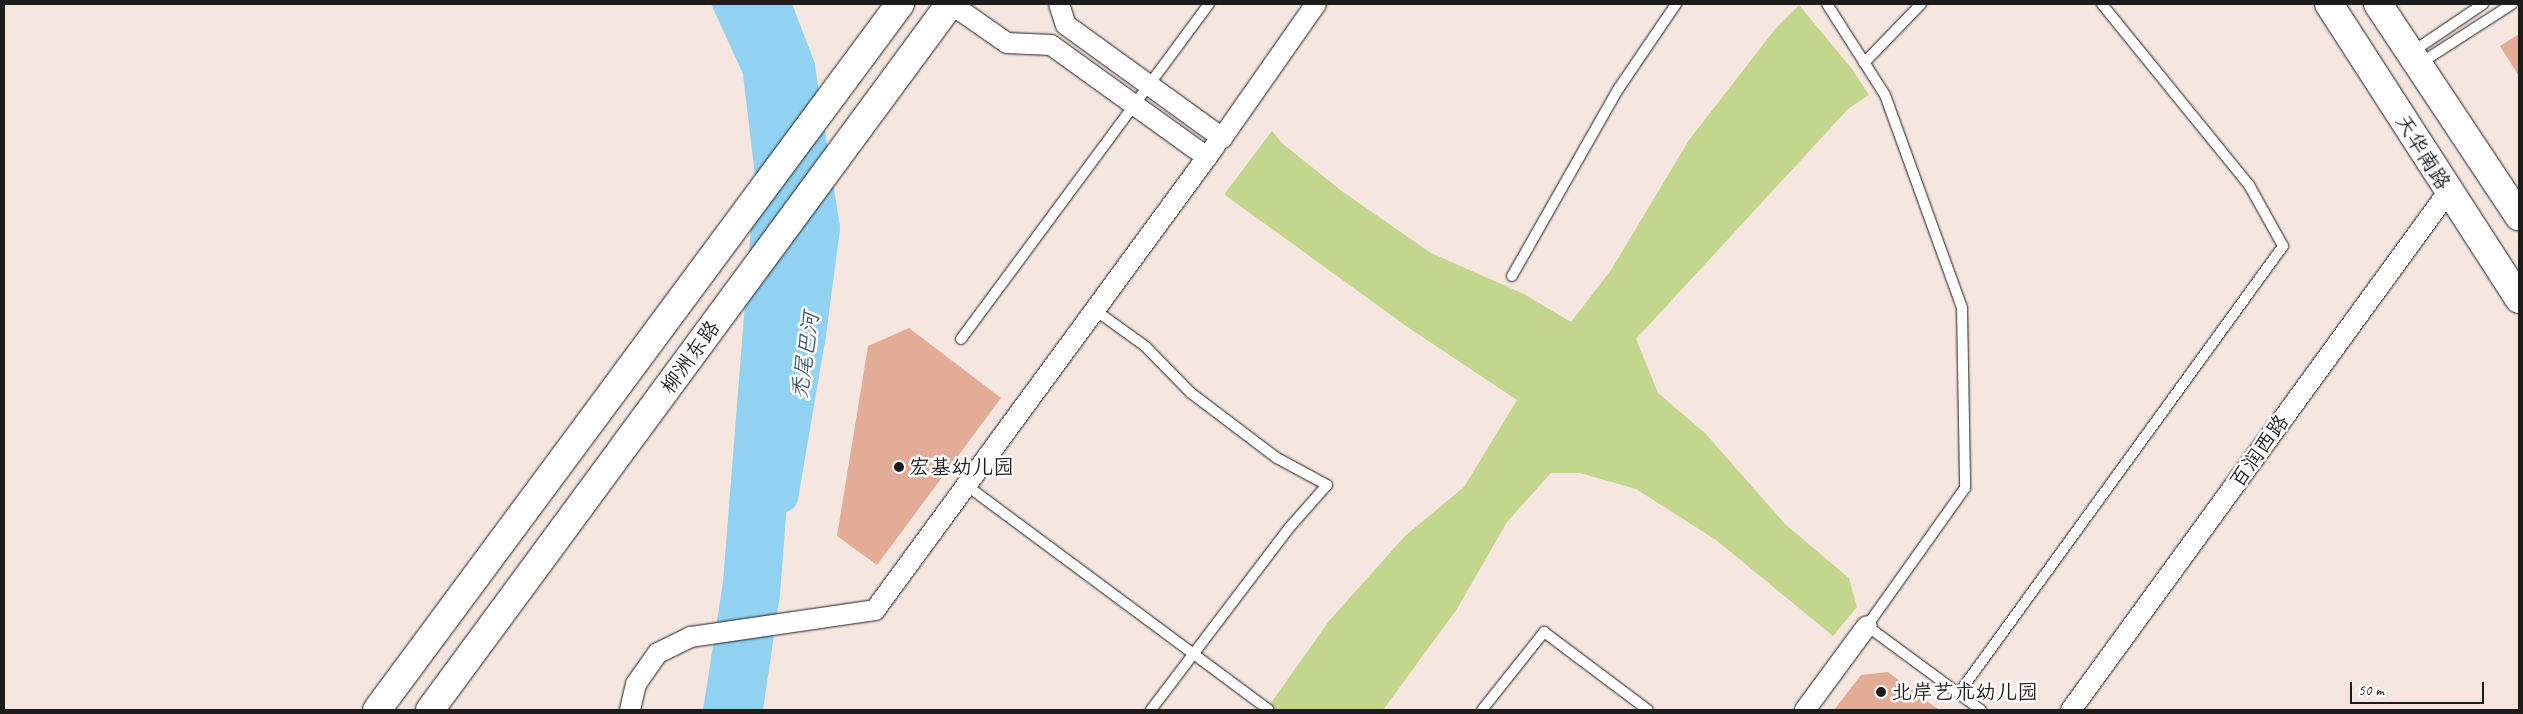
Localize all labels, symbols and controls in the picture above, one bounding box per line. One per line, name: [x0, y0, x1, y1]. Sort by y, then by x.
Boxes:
street label: 天华南路: [2390, 110, 2456, 194]
water label: 秃尾巴河: [787, 311, 825, 401]
street label: 柳洲东路: [655, 316, 725, 398]
street label: 百润西路: [2224, 410, 2294, 492]
place label: 宏基幼儿园: [909, 454, 1014, 480]
marker: 宏基幼儿园: [893, 461, 905, 473]
scale bar: [2353, 672, 2487, 704]
place label: 北岸艺术幼儿园: [1891, 679, 2038, 705]
text: 50 m: [2358, 681, 2384, 700]
marker: 北岸艺术幼儿园: [1875, 686, 1887, 698]

